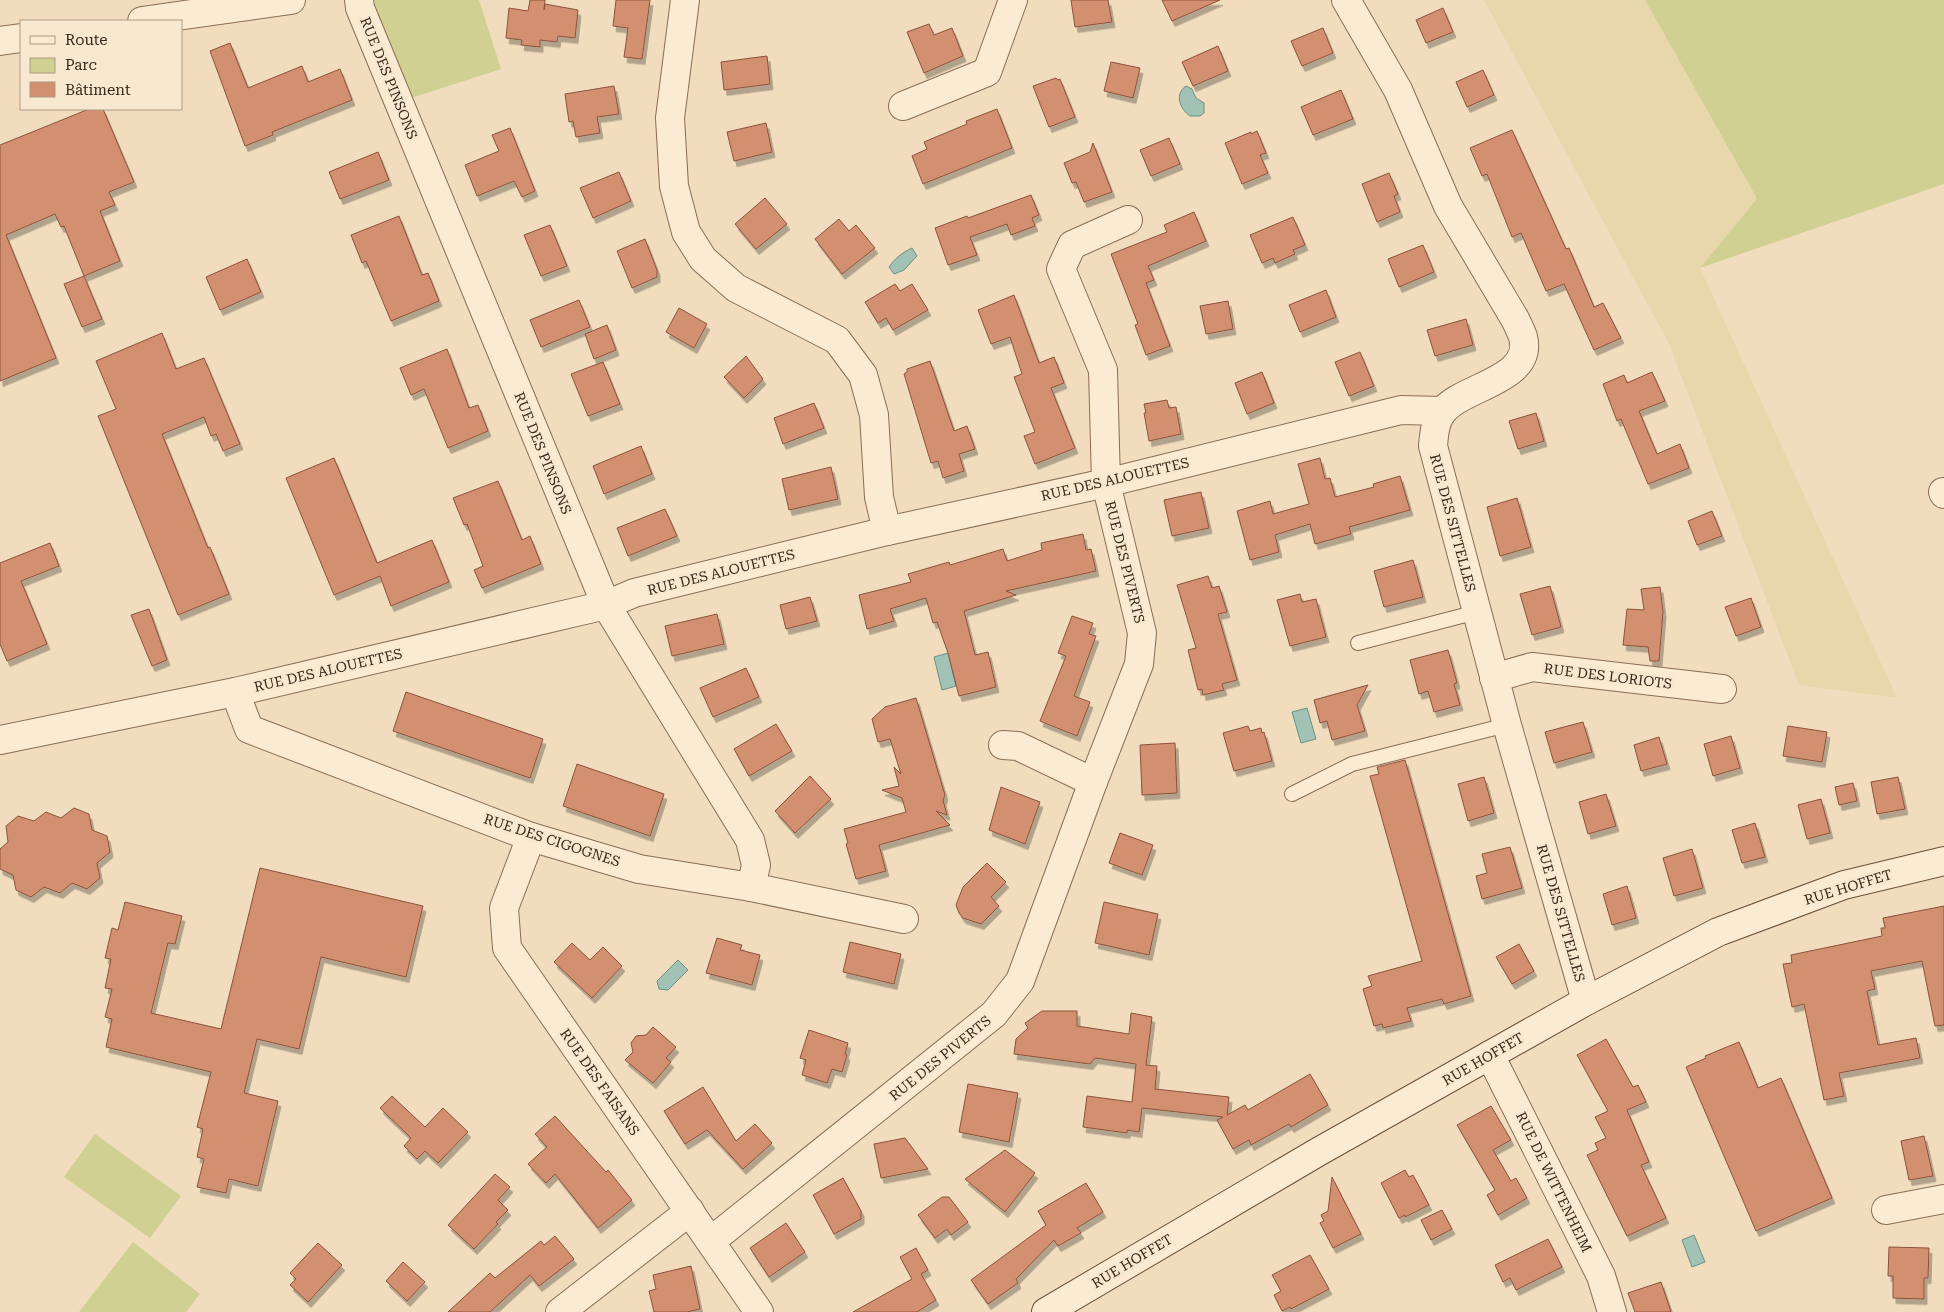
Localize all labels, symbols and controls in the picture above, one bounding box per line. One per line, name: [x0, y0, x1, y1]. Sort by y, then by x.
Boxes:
street label: RUE DES PINSONS: [357, 15, 421, 142]
legend: [20, 20, 182, 110]
text: Route: [65, 31, 107, 49]
text: Parc: [65, 56, 97, 74]
text: Bâtiment: [65, 81, 131, 99]
street label: RUE DES PINSONS: [511, 390, 575, 517]
street label: RUE DES SITTELLES: [1427, 452, 1479, 594]
street label: RUE DES ALOUETTES: [1039, 454, 1191, 504]
street label: RUE DES PIVERTS: [1102, 499, 1148, 625]
street label: RUE DES ALOUETTES: [645, 546, 797, 598]
street label: RUE DES ALOUETTES: [252, 645, 404, 695]
street label: RUE DES LORIOTS: [1543, 660, 1673, 692]
street label: RUE DES CIGOGNES: [482, 810, 622, 870]
street label: RUE DES SITTELLES: [1534, 842, 1588, 984]
street label: RUE HOFFET: [1802, 866, 1894, 908]
street label: RUE DES PIVERTS: [886, 1012, 994, 1104]
street label: RUE DES FAISANS: [557, 1026, 643, 1139]
street label: RUE HOFFET: [1440, 1029, 1526, 1089]
street label: RUE DE WITTENHEIM: [1513, 1109, 1595, 1255]
street label: RUE HOFFET: [1089, 1231, 1175, 1291]

